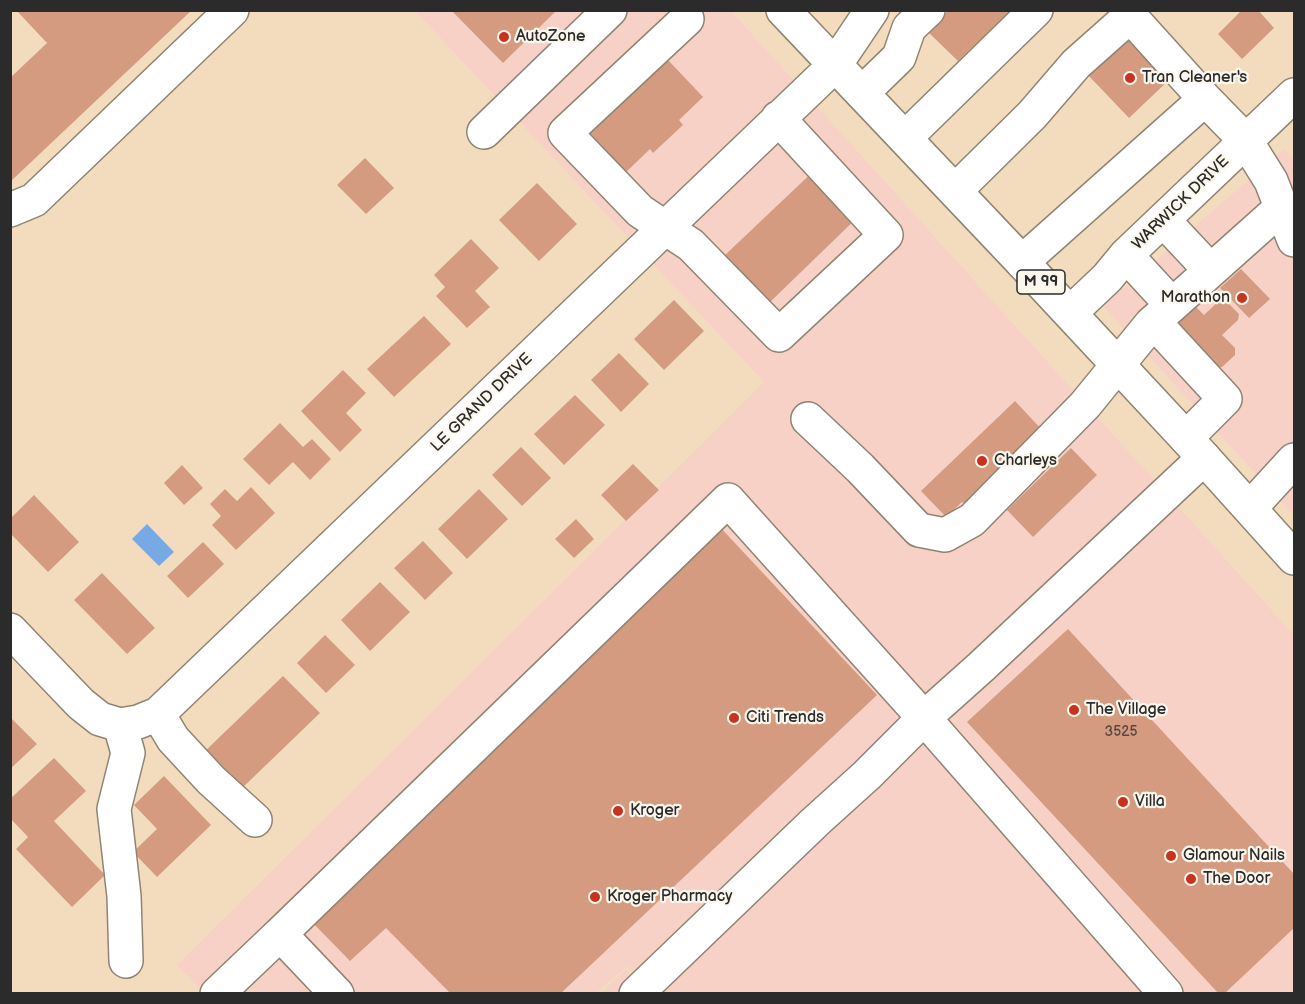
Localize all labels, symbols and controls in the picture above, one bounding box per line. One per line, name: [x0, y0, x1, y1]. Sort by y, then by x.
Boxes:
place label: AutoZone: [516, 27, 585, 47]
marker: AutoZone: [497, 30, 511, 44]
place label: Tran Cleaner's: [1142, 68, 1247, 88]
marker: Tran Cleaner's: [1123, 71, 1137, 85]
street label: WARWICK DRIVE: [1128, 152, 1234, 254]
road number: M 99: [1017, 270, 1065, 294]
place label: Marathon: [1161, 288, 1230, 308]
marker: Marathon: [1235, 291, 1249, 305]
street label: LE GRAND DRIVE: [427, 350, 537, 456]
place label: Charleys: [994, 451, 1057, 471]
marker: Charleys: [975, 454, 989, 468]
place label: The Village: [1086, 700, 1166, 720]
marker: The Village: [1067, 703, 1081, 717]
place label: Citi Trends: [746, 708, 824, 728]
marker: Citi Trends: [727, 711, 741, 725]
house number: 3525: [1105, 724, 1137, 740]
place label: Villa: [1135, 792, 1165, 812]
marker: Villa: [1116, 795, 1130, 809]
place label: Kroger: [630, 801, 679, 821]
marker: Kroger: [611, 804, 625, 818]
place label: Glamour Nails: [1183, 846, 1285, 866]
marker: Glamour Nails: [1164, 849, 1178, 863]
place label: The Door: [1203, 869, 1270, 889]
marker: The Door: [1184, 872, 1198, 886]
place label: Kroger Pharmacy: [607, 887, 732, 907]
marker: Kroger Pharmacy: [588, 890, 602, 904]

